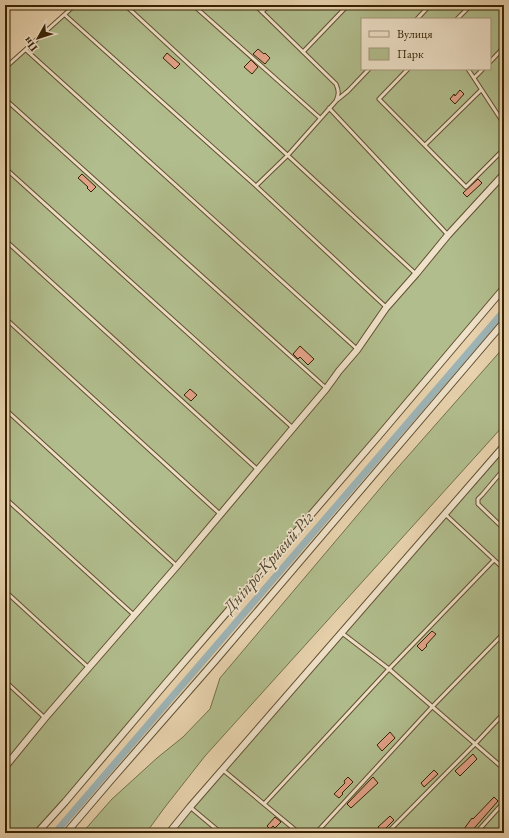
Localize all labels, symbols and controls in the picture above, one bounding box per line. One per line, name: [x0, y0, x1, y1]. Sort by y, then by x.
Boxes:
north arrow: [18, 18, 58, 58]
legend: [361, 18, 491, 70]
text: Вулиця: [397, 26, 433, 42]
text: Пн: [20, 34, 40, 55]
text: Парк: [397, 46, 424, 62]
water label: Дніпро-Кривий Ріг: [217, 506, 318, 619]

